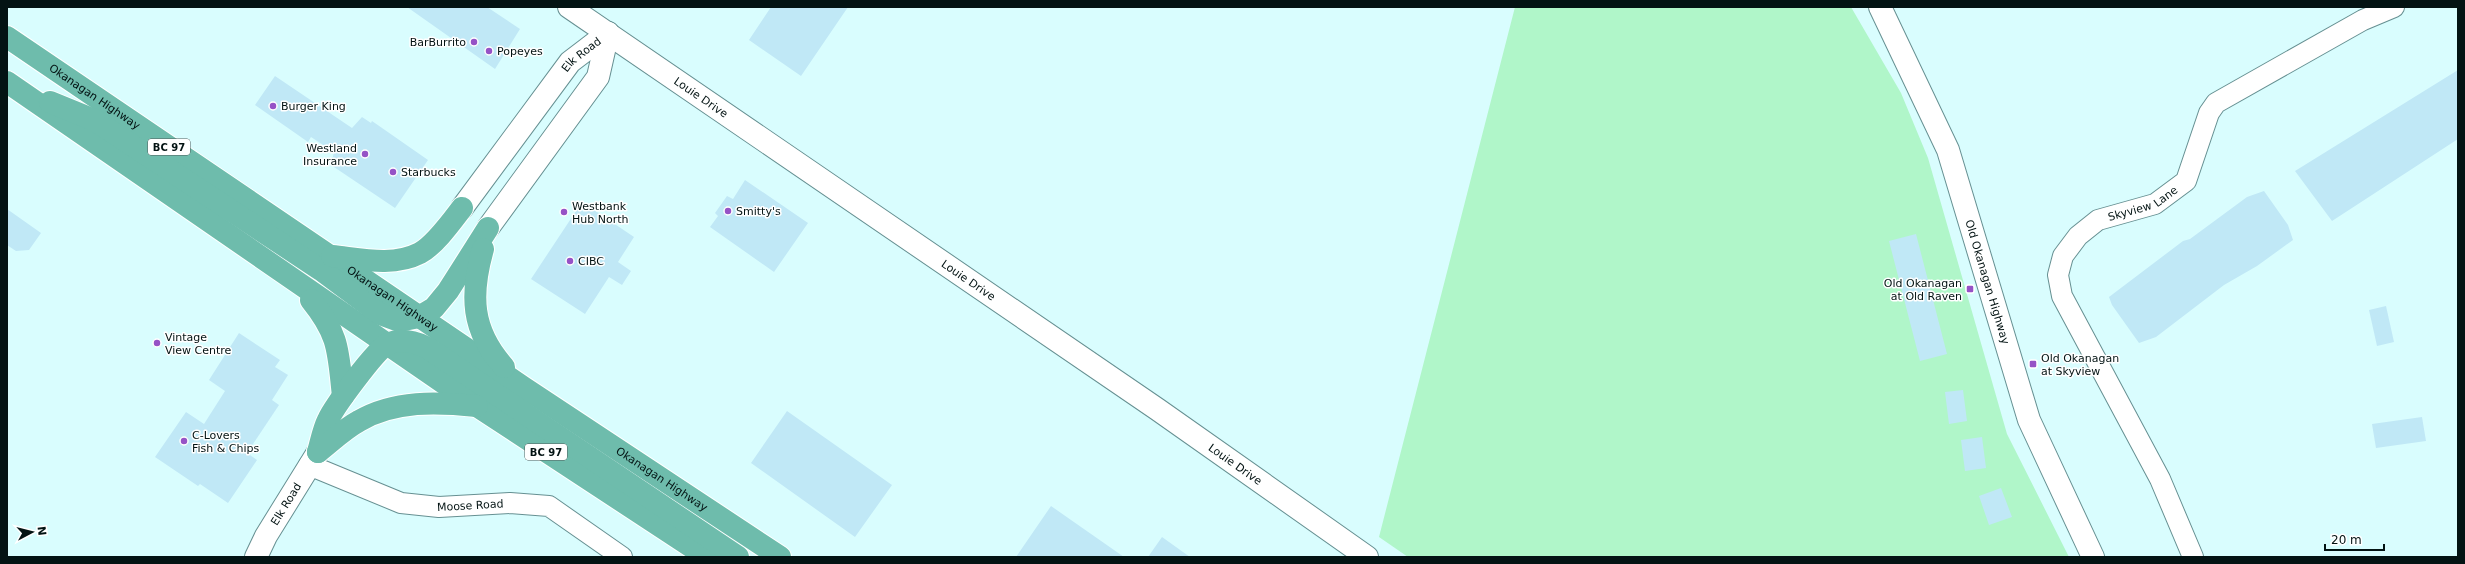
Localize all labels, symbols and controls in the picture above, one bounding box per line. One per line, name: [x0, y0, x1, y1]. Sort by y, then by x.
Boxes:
street label: Elk Road: [559, 35, 604, 74]
place label: BarBurrito: [410, 36, 466, 49]
marker: BarBurrito: [469, 37, 479, 47]
place label: Popeyes: [497, 45, 543, 58]
marker: Popeyes: [484, 46, 494, 56]
street label: Okanagan Highway: [46, 61, 143, 133]
street label: Louie Drive: [671, 75, 730, 121]
place label: Burger King: [281, 100, 346, 113]
marker: Burger King: [268, 101, 278, 111]
road number: BC 97: [148, 139, 190, 155]
place label: Westland Insurance: [303, 142, 357, 168]
marker: Westland Insurance: [360, 149, 370, 159]
place label: Starbucks: [401, 166, 456, 179]
marker: Starbucks: [388, 167, 398, 177]
street label: Skyview Lane: [2107, 183, 2181, 224]
place label: Westbank Hub North: [572, 200, 629, 226]
place label: Smitty's: [736, 205, 781, 218]
marker: Smitty's: [723, 206, 733, 216]
marker: Westbank Hub North: [559, 207, 569, 217]
street label: Old Okanagan Highway: [1962, 218, 2012, 346]
place label: CIBC: [578, 255, 604, 268]
marker: CIBC: [565, 256, 575, 266]
street label: Louie Drive: [939, 258, 998, 304]
street label: Okanagan Highway: [344, 264, 441, 335]
place label: Old Okanagan at Old Raven: [1884, 277, 1962, 303]
marker: Old Okanagan at Old Raven: [1965, 284, 1975, 294]
place label: Vintage View Centre: [165, 331, 232, 357]
marker: Vintage View Centre: [152, 338, 162, 348]
place label: Old Okanagan at Skyview: [2041, 352, 2119, 378]
marker: Old Okanagan at Skyview: [2028, 359, 2038, 369]
place label: C-Lovers Fish & Chips: [192, 429, 260, 455]
marker: C-Lovers Fish & Chips: [179, 436, 189, 446]
street label: Louie Drive: [1206, 441, 1264, 488]
road number: BC 97: [525, 444, 567, 460]
street label: Okanagan Highway: [613, 444, 710, 515]
street label: Elk Road: [268, 481, 304, 528]
street label: Moose Road: [437, 497, 504, 514]
north arrow: [12, 512, 52, 552]
text: N: [34, 525, 48, 536]
scale bar: [2325, 526, 2384, 552]
text: 20 m: [2331, 533, 2362, 547]

